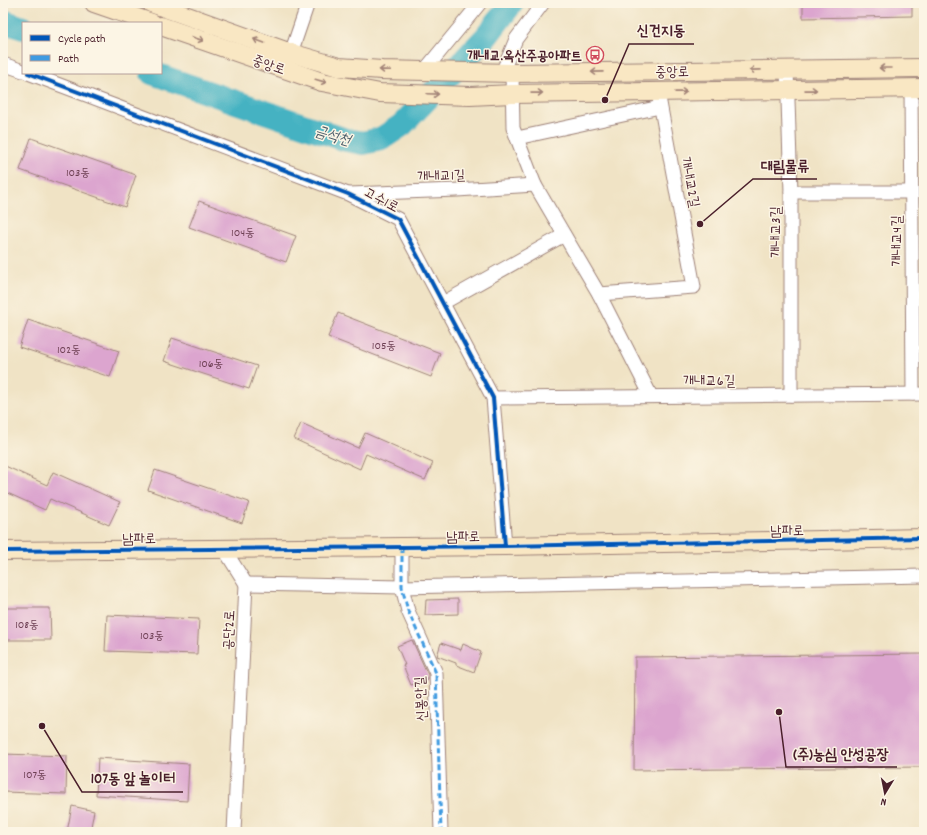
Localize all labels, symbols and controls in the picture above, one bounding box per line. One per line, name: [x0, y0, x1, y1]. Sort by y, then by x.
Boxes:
callout: 신건지동: [629, 17, 694, 44]
text: 신건지동: [637, 21, 685, 43]
legend: [22, 22, 162, 74]
text: Cycle path: [58, 31, 106, 48]
one-way arrow: [191, 36, 204, 43]
one-way arrow: [254, 37, 266, 45]
bus stop icon: 개내교.옥산주공아파트: [585, 45, 605, 65]
place label: 개내교.옥산주공아파트: [467, 47, 582, 67]
text: Path: [58, 51, 79, 68]
street label: 중앙로: [249, 51, 288, 81]
street label: 중앙로: [655, 63, 689, 83]
one-way arrow: [879, 64, 892, 72]
one-way arrow: [379, 66, 392, 74]
one-way arrow: [749, 66, 762, 74]
one-way arrow: [591, 68, 604, 76]
one-way arrow: [314, 78, 327, 85]
one-way arrow: [804, 86, 817, 94]
one-way arrow: [674, 88, 687, 96]
one-way arrow: [530, 89, 543, 97]
one-way arrow: [426, 91, 439, 98]
water label: 금석천: [312, 121, 355, 153]
callout: 대림물류: [753, 152, 817, 179]
street label: 개내교2길: [674, 155, 704, 210]
text: 대림물류: [761, 157, 809, 179]
house number: 103동: [66, 165, 90, 182]
street label: 개내교1길: [417, 166, 466, 188]
street label: 고수1로: [360, 183, 402, 218]
street label: 개내교3길: [767, 206, 787, 258]
street label: 개내교4길: [888, 215, 908, 266]
house number: 104동: [231, 225, 255, 242]
house number: 105동: [372, 338, 396, 355]
house number: 102동: [57, 342, 81, 359]
house number: 106동: [199, 356, 223, 373]
street label: 개내교6길: [683, 372, 736, 392]
street label: 남파로: [770, 522, 804, 542]
street label: 남파로: [446, 528, 480, 548]
street label: 남파로: [122, 530, 156, 550]
street label: 공단2로: [219, 610, 241, 651]
house number: 108동: [15, 617, 39, 634]
house number: 103동: [140, 628, 164, 645]
street label: 신봉안길: [411, 675, 433, 722]
callout: (주)농심 안성공장: [786, 740, 897, 767]
text: (주)농심 안성공장: [793, 745, 889, 767]
callout: 107동 앞 놀이터: [82, 765, 183, 792]
house number: 107동: [23, 767, 47, 784]
text: 107동 앞 놀이터: [91, 769, 175, 791]
north arrow: [865, 773, 905, 813]
text: N: [879, 792, 888, 809]

